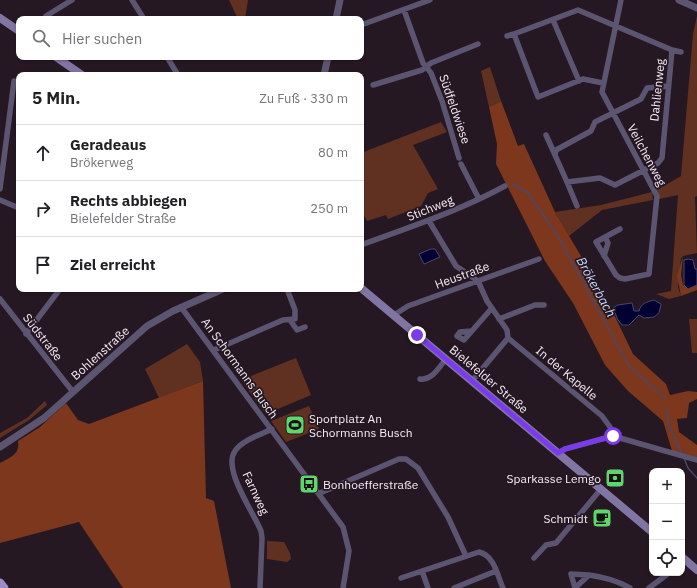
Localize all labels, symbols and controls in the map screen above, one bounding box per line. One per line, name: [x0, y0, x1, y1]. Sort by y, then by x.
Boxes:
search box: [16, 16, 364, 60]
icon: search: [30, 27, 52, 49]
text: Hier suchen: [62, 29, 142, 48]
street label: Dahlienweg: [646, 57, 668, 122]
street label: Südfeldwiese: [436, 72, 474, 146]
text: 5 Min.: [32, 87, 80, 109]
text: Zu Fuß · 330 m: [259, 90, 348, 107]
street label: Veilchenweg: [624, 121, 670, 189]
text: Geradeaus: [70, 135, 146, 154]
icon: ahead: [32, 142, 54, 164]
text: 80 m: [318, 144, 348, 161]
text: Brökerweg: [70, 154, 133, 171]
text: Rechts abbiegen: [70, 191, 187, 210]
street label: Stichweg: [404, 192, 456, 224]
icon: right: [32, 198, 54, 220]
text: 250 m: [310, 200, 348, 217]
text: Bielefelder Straße: [70, 210, 176, 227]
icon: arrive: [32, 254, 54, 276]
water label: Brökerbach: [572, 254, 620, 320]
text: Ziel erreicht: [70, 255, 156, 274]
street label: Heustraße: [433, 258, 492, 292]
street label: Südstraße: [20, 310, 66, 364]
street label: An Schormanns Busch: [198, 315, 282, 421]
street label: Bohlenstraße: [68, 323, 132, 383]
route end: [408, 326, 426, 344]
street label: Bielefelder Straße: [447, 342, 532, 416]
street label: In der Kapelle: [533, 343, 601, 403]
place label: Sportplatz An Schormanns Busch: [309, 411, 413, 440]
sports icon: Sportplatz An Schormanns Busch: [284, 414, 306, 436]
route start: [604, 427, 622, 445]
bank icon: Sparkasse Lemgo: [604, 467, 626, 489]
map controls: [649, 468, 685, 576]
button: +: [649, 468, 685, 504]
street label: Farnweg: [240, 469, 273, 518]
place label: Sparkasse Lemgo: [507, 471, 601, 486]
bus stop icon: Bonhoefferstraße: [298, 473, 320, 495]
place label: Bonhoefferstraße: [323, 477, 419, 492]
button: −: [649, 504, 685, 540]
cafe icon: Schmidt: [591, 507, 613, 529]
place label: Schmidt: [544, 511, 588, 526]
button: locate: [649, 540, 685, 576]

